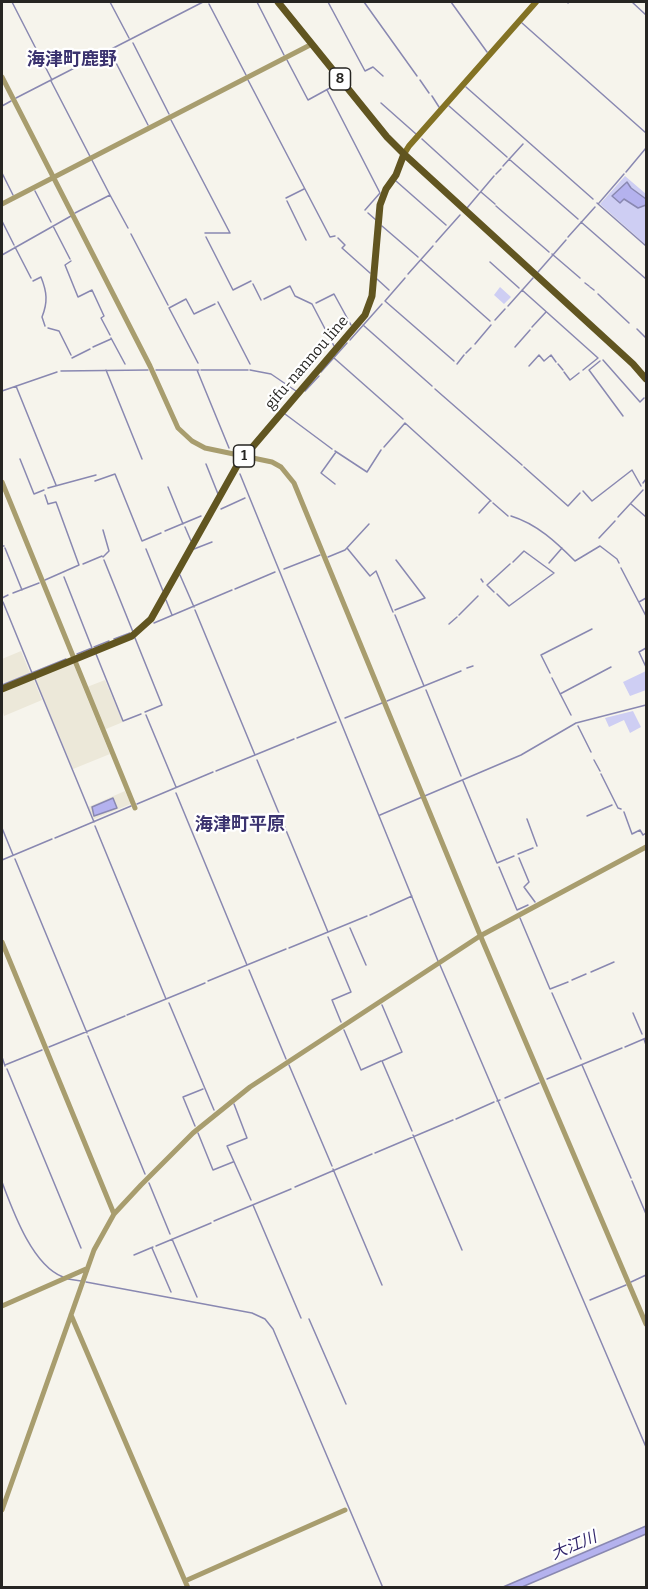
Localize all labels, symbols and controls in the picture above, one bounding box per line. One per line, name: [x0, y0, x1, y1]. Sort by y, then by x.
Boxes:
district label: 海津町鹿野: [27, 49, 117, 71]
road number: 8: [330, 68, 350, 90]
street label: gifu-nannou line: [261, 312, 353, 414]
road number: 1: [234, 445, 254, 467]
district label: 海津町平原: [195, 814, 285, 836]
water label: 大江川: [548, 1528, 600, 1564]

